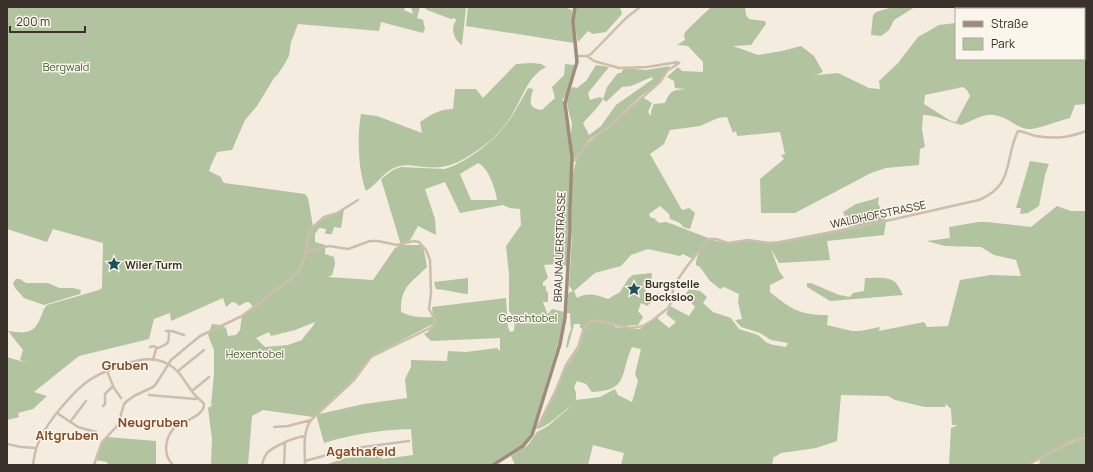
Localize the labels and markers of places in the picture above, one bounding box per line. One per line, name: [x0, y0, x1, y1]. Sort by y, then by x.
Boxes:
place icon: Wiler Turm: [106, 256, 122, 272]
place label: Wiler Turm: [125, 257, 182, 272]
place label: Burgstelle Bocksloo: [645, 276, 700, 304]
place icon: Burgstelle Bocksloo: [626, 281, 642, 297]

